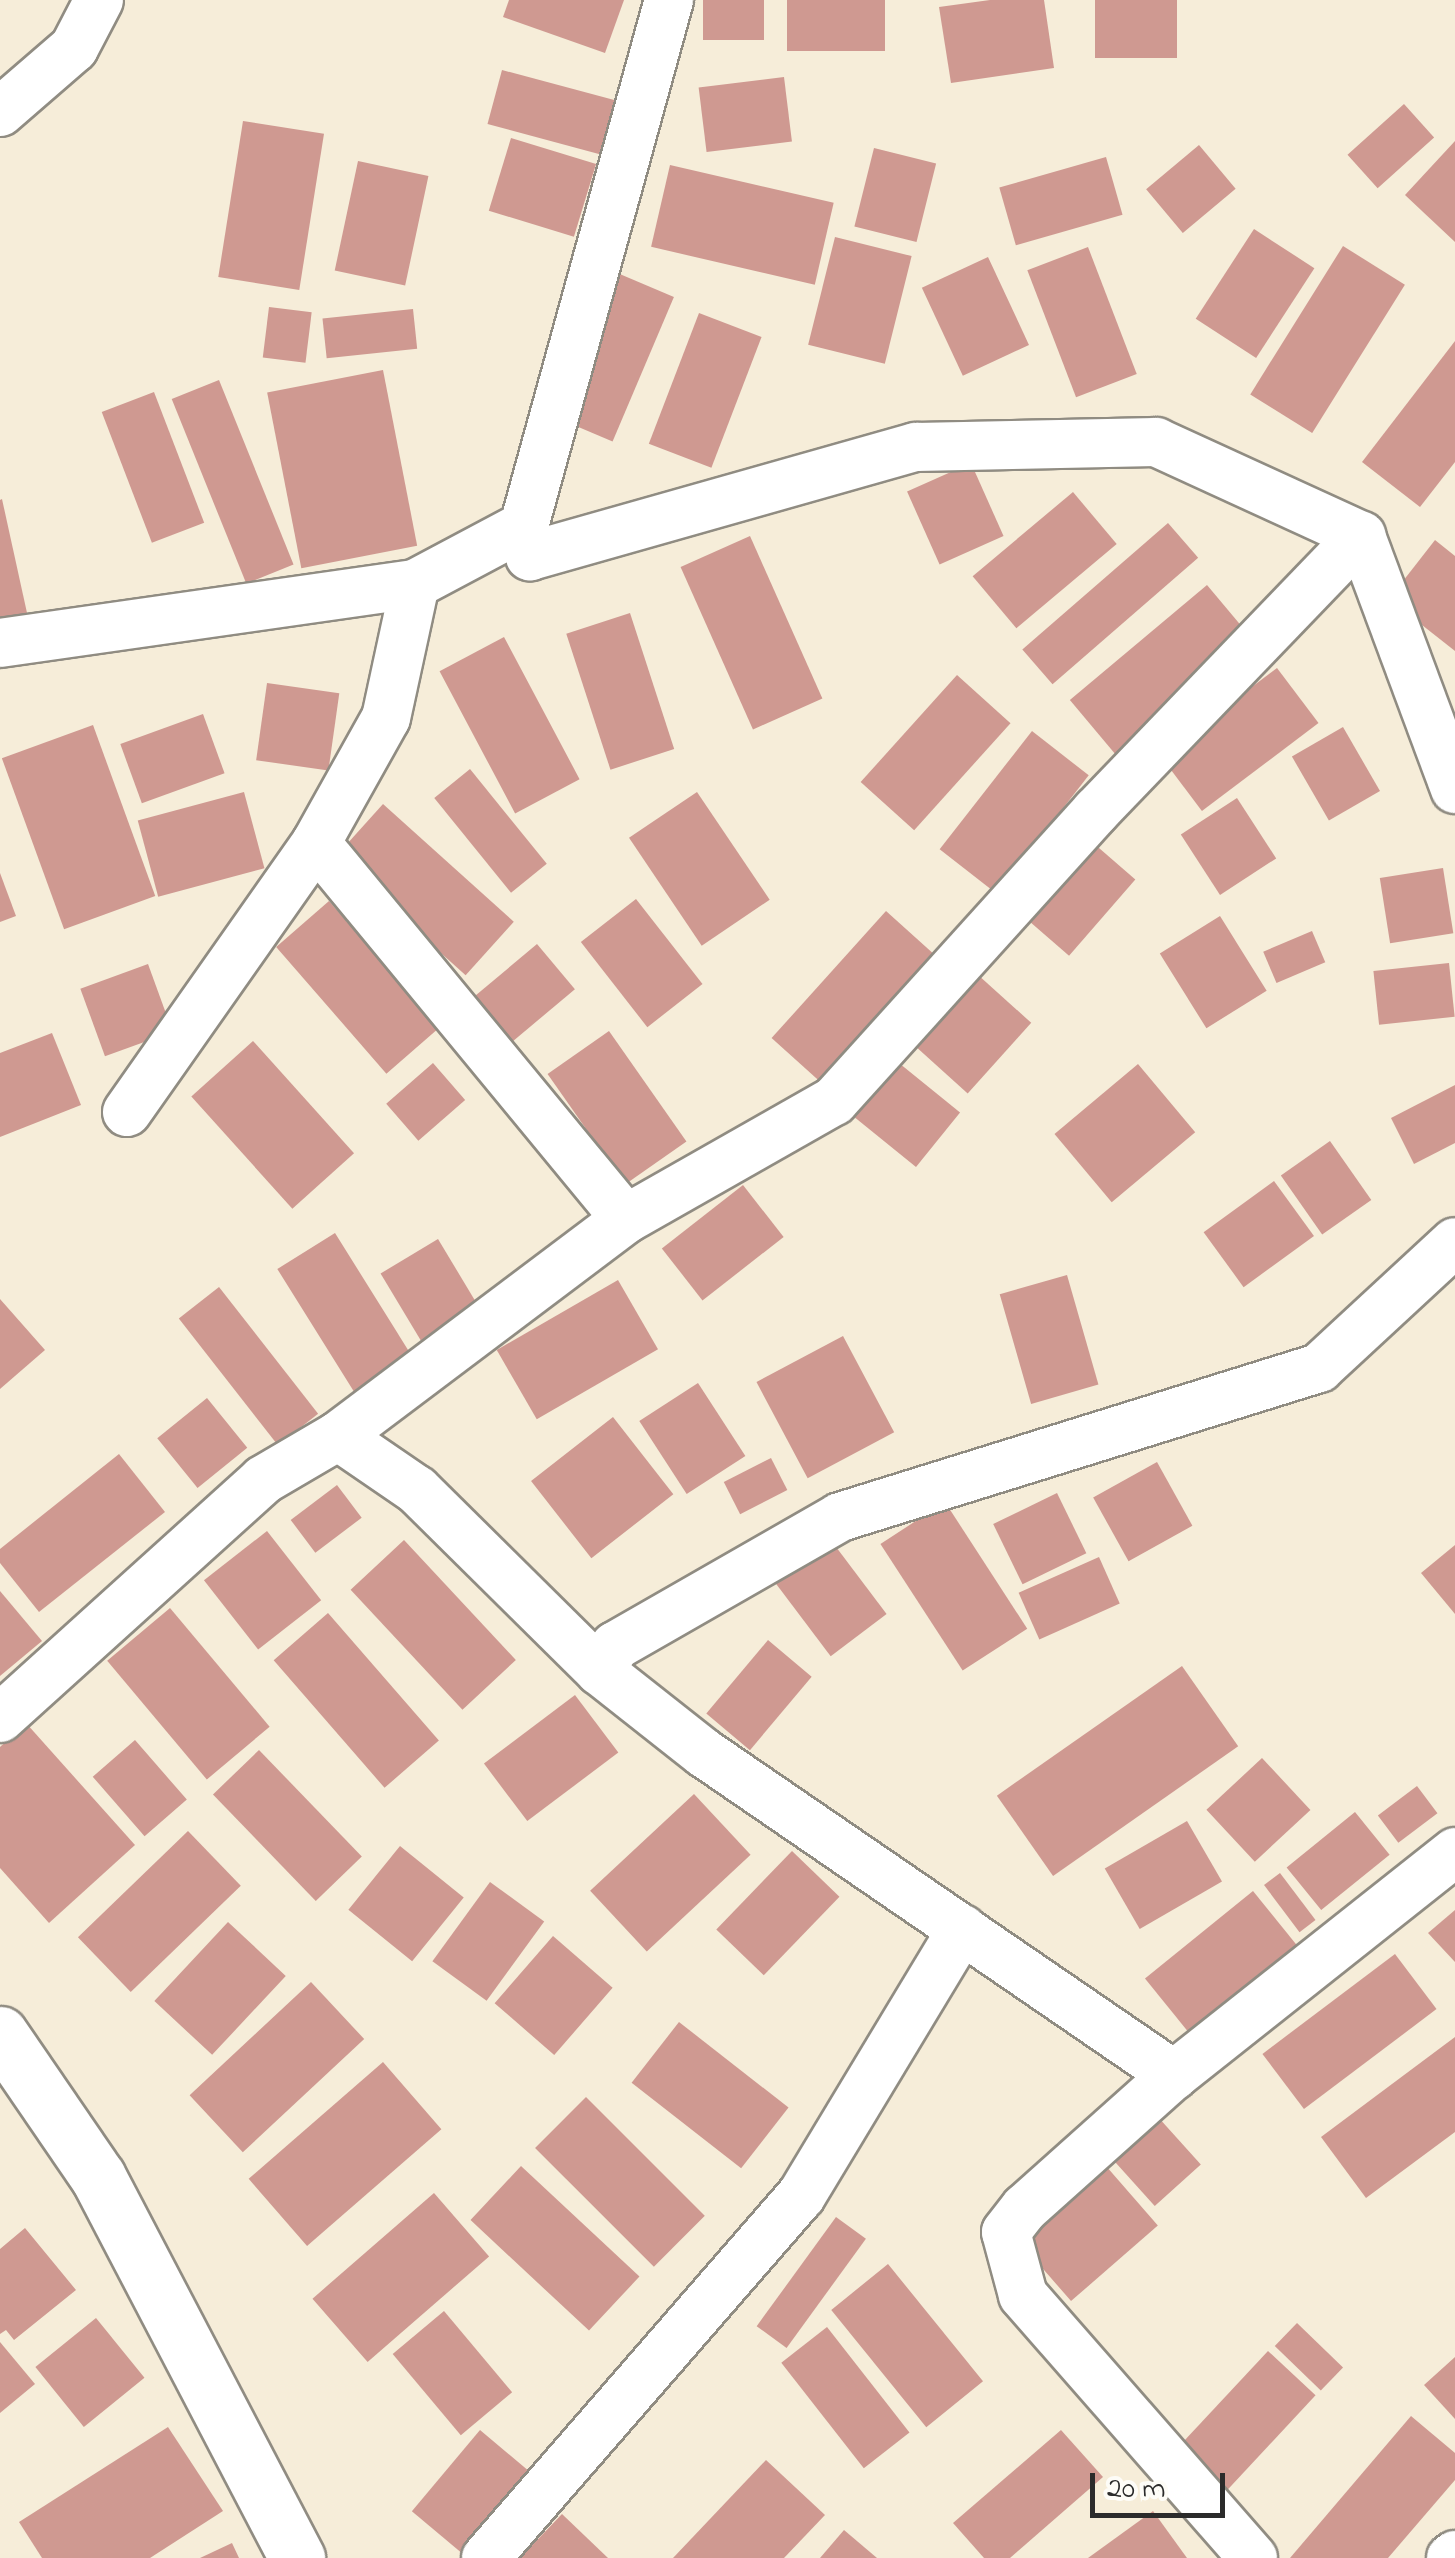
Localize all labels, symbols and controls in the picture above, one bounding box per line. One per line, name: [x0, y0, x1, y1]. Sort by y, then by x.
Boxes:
scale bar: [1095, 2453, 1230, 2515]
text: 20 m: [1107, 2468, 1166, 2512]

